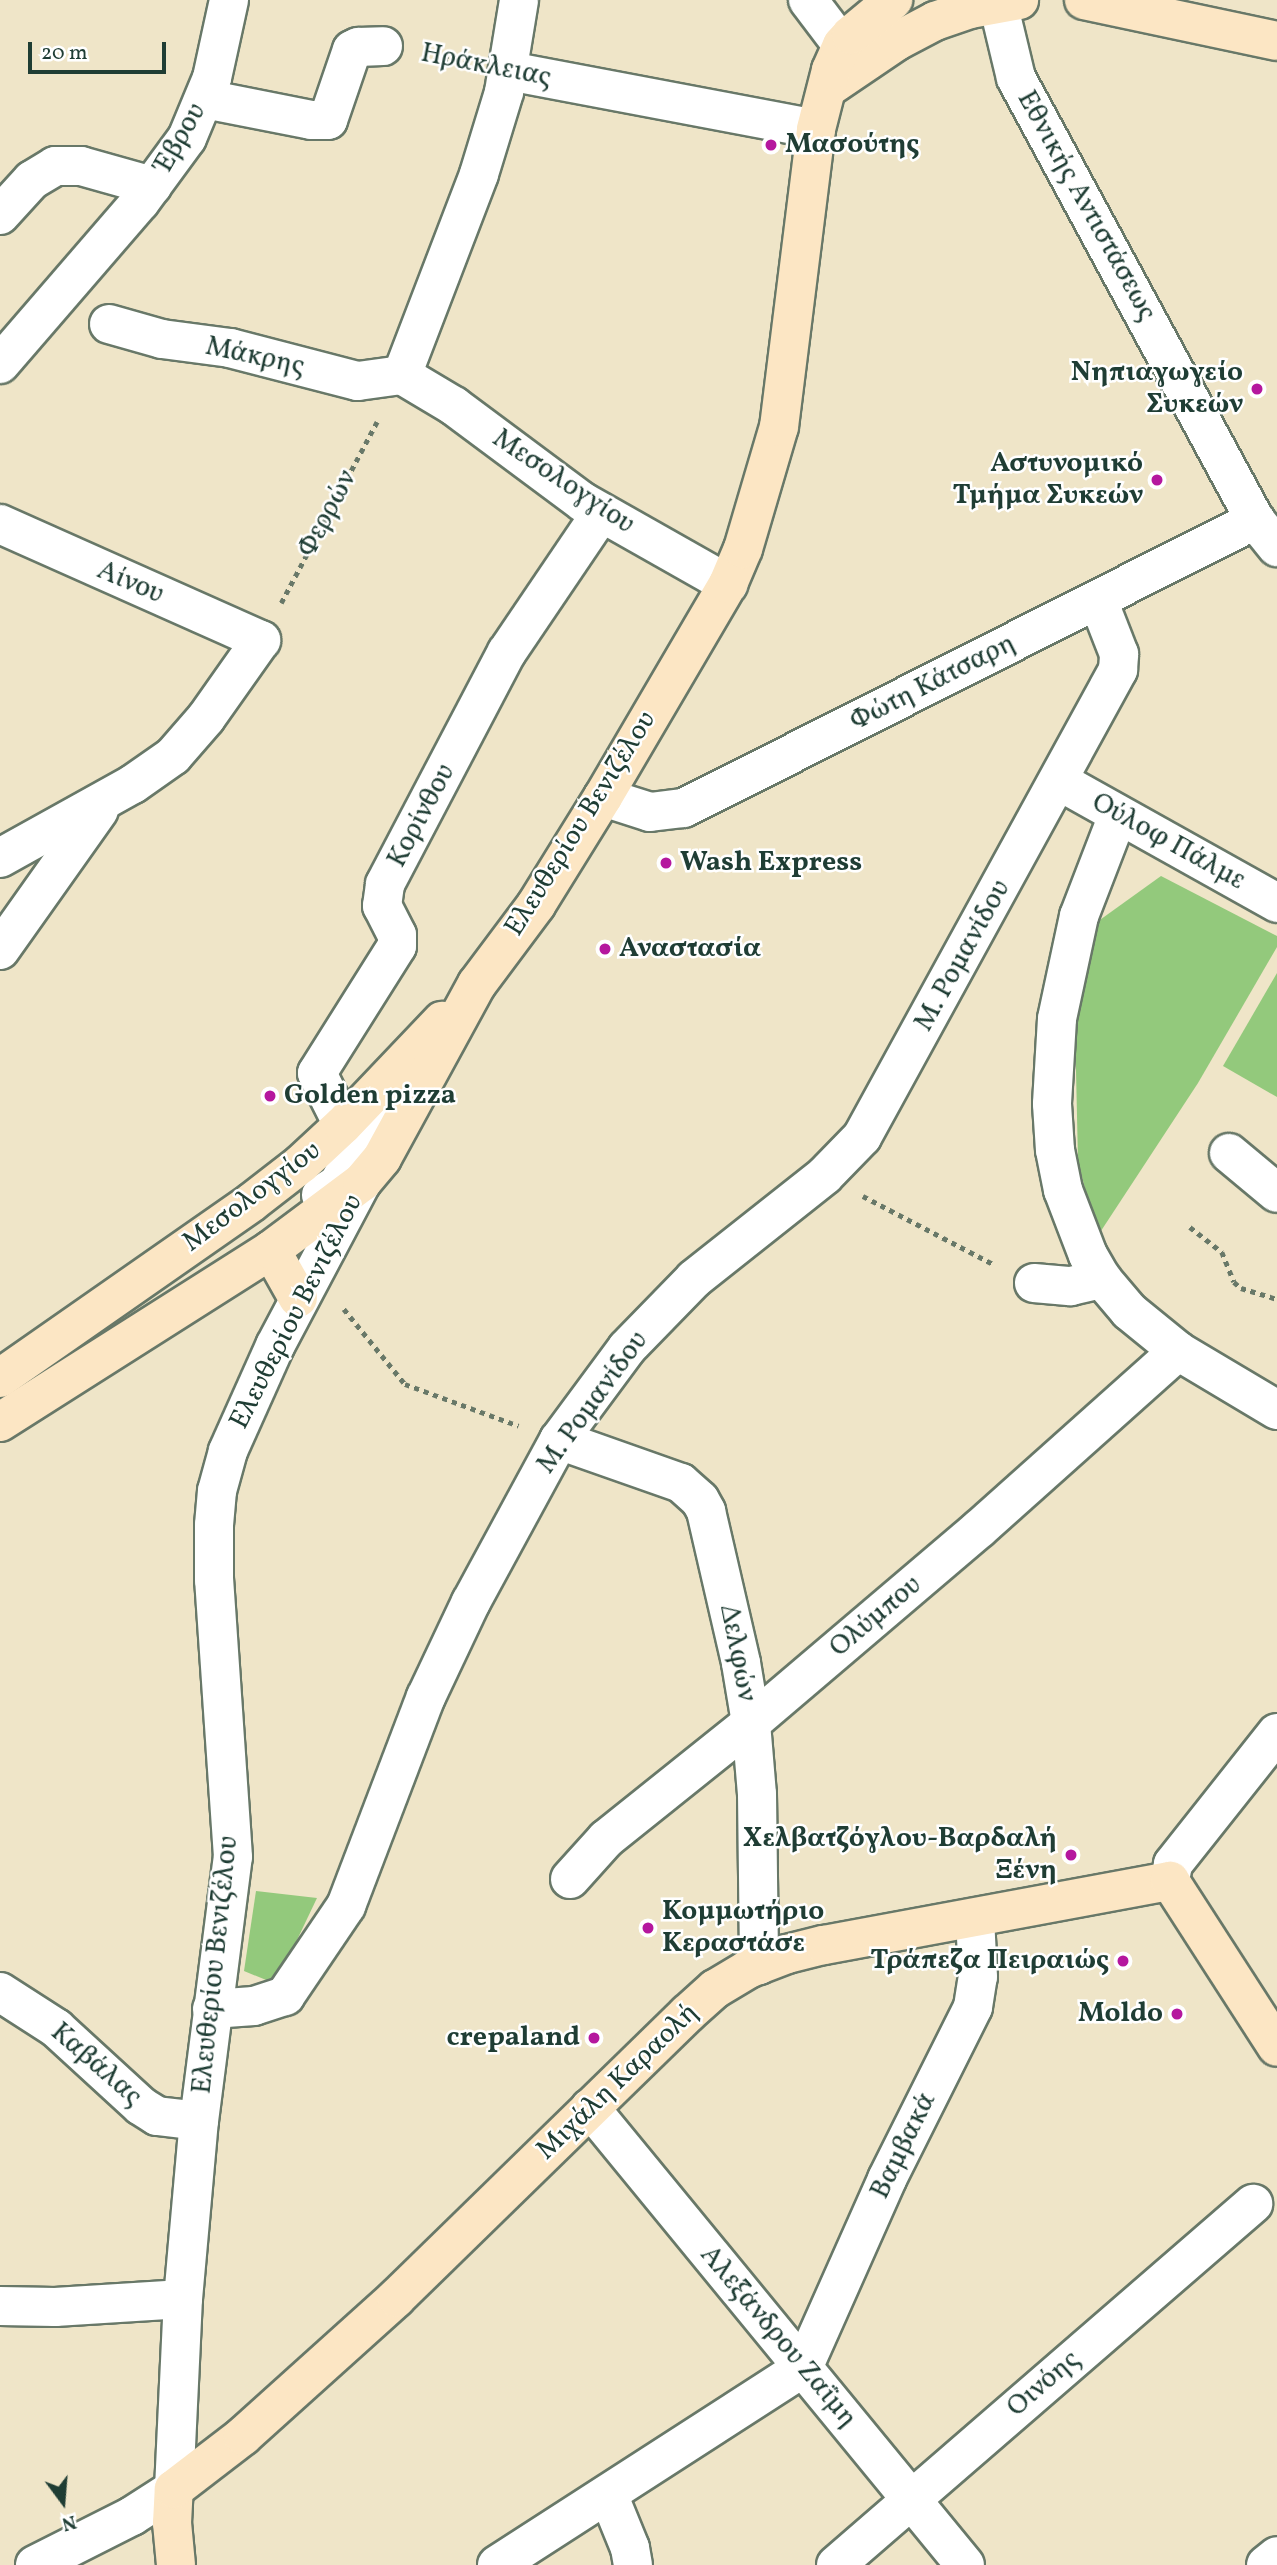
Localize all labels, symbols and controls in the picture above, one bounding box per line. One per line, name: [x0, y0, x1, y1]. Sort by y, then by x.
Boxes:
scale bar: [32, 28, 170, 72]
street label: Ηράκλειας: [418, 37, 554, 95]
text: 20 m: [41, 39, 87, 68]
street label: Εθνικής Αντιστάσεως: [1009, 85, 1163, 327]
street label: Έβρου: [148, 97, 214, 179]
place label: Μασούτης: [785, 128, 919, 162]
marker: Μασούτης: [763, 137, 779, 153]
street label: Μάκρης: [202, 330, 308, 384]
place label: Νηπιαγωγείο Συκεών: [1071, 356, 1243, 422]
marker: Νηπιαγωγείο Συκεών: [1249, 381, 1265, 397]
street label: Μεσολογγίου: [486, 422, 640, 542]
place label: Αστυνομικό Τμήμα Συκεών: [953, 447, 1143, 513]
street label: Φερρών: [291, 465, 365, 563]
marker: Αστυνομικό Τμήμα Συκεών: [1149, 472, 1165, 488]
street label: Αίνου: [92, 554, 168, 612]
street label: Φώτη Κάτσαρη: [845, 627, 1021, 739]
street label: Ελευθερίου Βενιζέλου: [498, 705, 664, 943]
street label: Κορίνθου: [381, 759, 463, 873]
street label: Ούλοφ Πάλμε: [1086, 786, 1250, 898]
place label: Wash Express: [680, 846, 862, 880]
marker: Wash Express: [658, 855, 674, 871]
street label: Μ. Ρομανίδου: [908, 875, 1018, 1037]
place label: Αναστασία: [619, 932, 761, 966]
marker: Αναστασία: [597, 941, 613, 957]
place label: Golden pizza: [284, 1079, 456, 1113]
marker: Golden pizza: [262, 1088, 278, 1104]
street label: Μεσολογγίου: [176, 1134, 328, 1260]
street label: Ελευθερίου Βενιζέλου: [223, 1189, 371, 1435]
street label: Μ. Ρομανίδου: [530, 1325, 656, 1481]
street label: Ολύμπου: [823, 1569, 929, 1665]
street label: Δελφών: [711, 1602, 763, 1704]
place label: Χελβατζόγλου-Βαρδαλή Ξένη: [743, 1822, 1057, 1888]
street label: Ελευθερίου Βενιζέλου: [186, 1834, 246, 2096]
marker: Χελβατζόγλου-Βαρδαλή Ξένη: [1063, 1847, 1079, 1863]
place label: Κομμωτήριο Κεραστάσε: [662, 1895, 824, 1961]
marker: Κομμωτήριο Κεραστάσε: [640, 1920, 656, 1936]
place label: Τράπεζα Πειραιώς: [870, 1944, 1109, 1978]
marker: Τράπεζα Πειραιώς: [1115, 1953, 1131, 1969]
street label: Μιχάλη Καραολή: [530, 1996, 706, 2168]
place label: Moldo: [1078, 1997, 1163, 2031]
marker: Moldo: [1169, 2006, 1185, 2022]
street label: Καβάλας: [43, 2016, 149, 2114]
place label: crepaland: [447, 2021, 580, 2055]
marker: crepaland: [586, 2030, 602, 2046]
street label: Βαμβακά: [864, 2087, 944, 2205]
street label: Αλεξάνδρου Ζαΐμη: [692, 2239, 864, 2435]
street label: Οινόης: [1001, 2343, 1087, 2425]
north arrow: [28, 2467, 98, 2537]
text: N: [59, 2508, 79, 2537]

